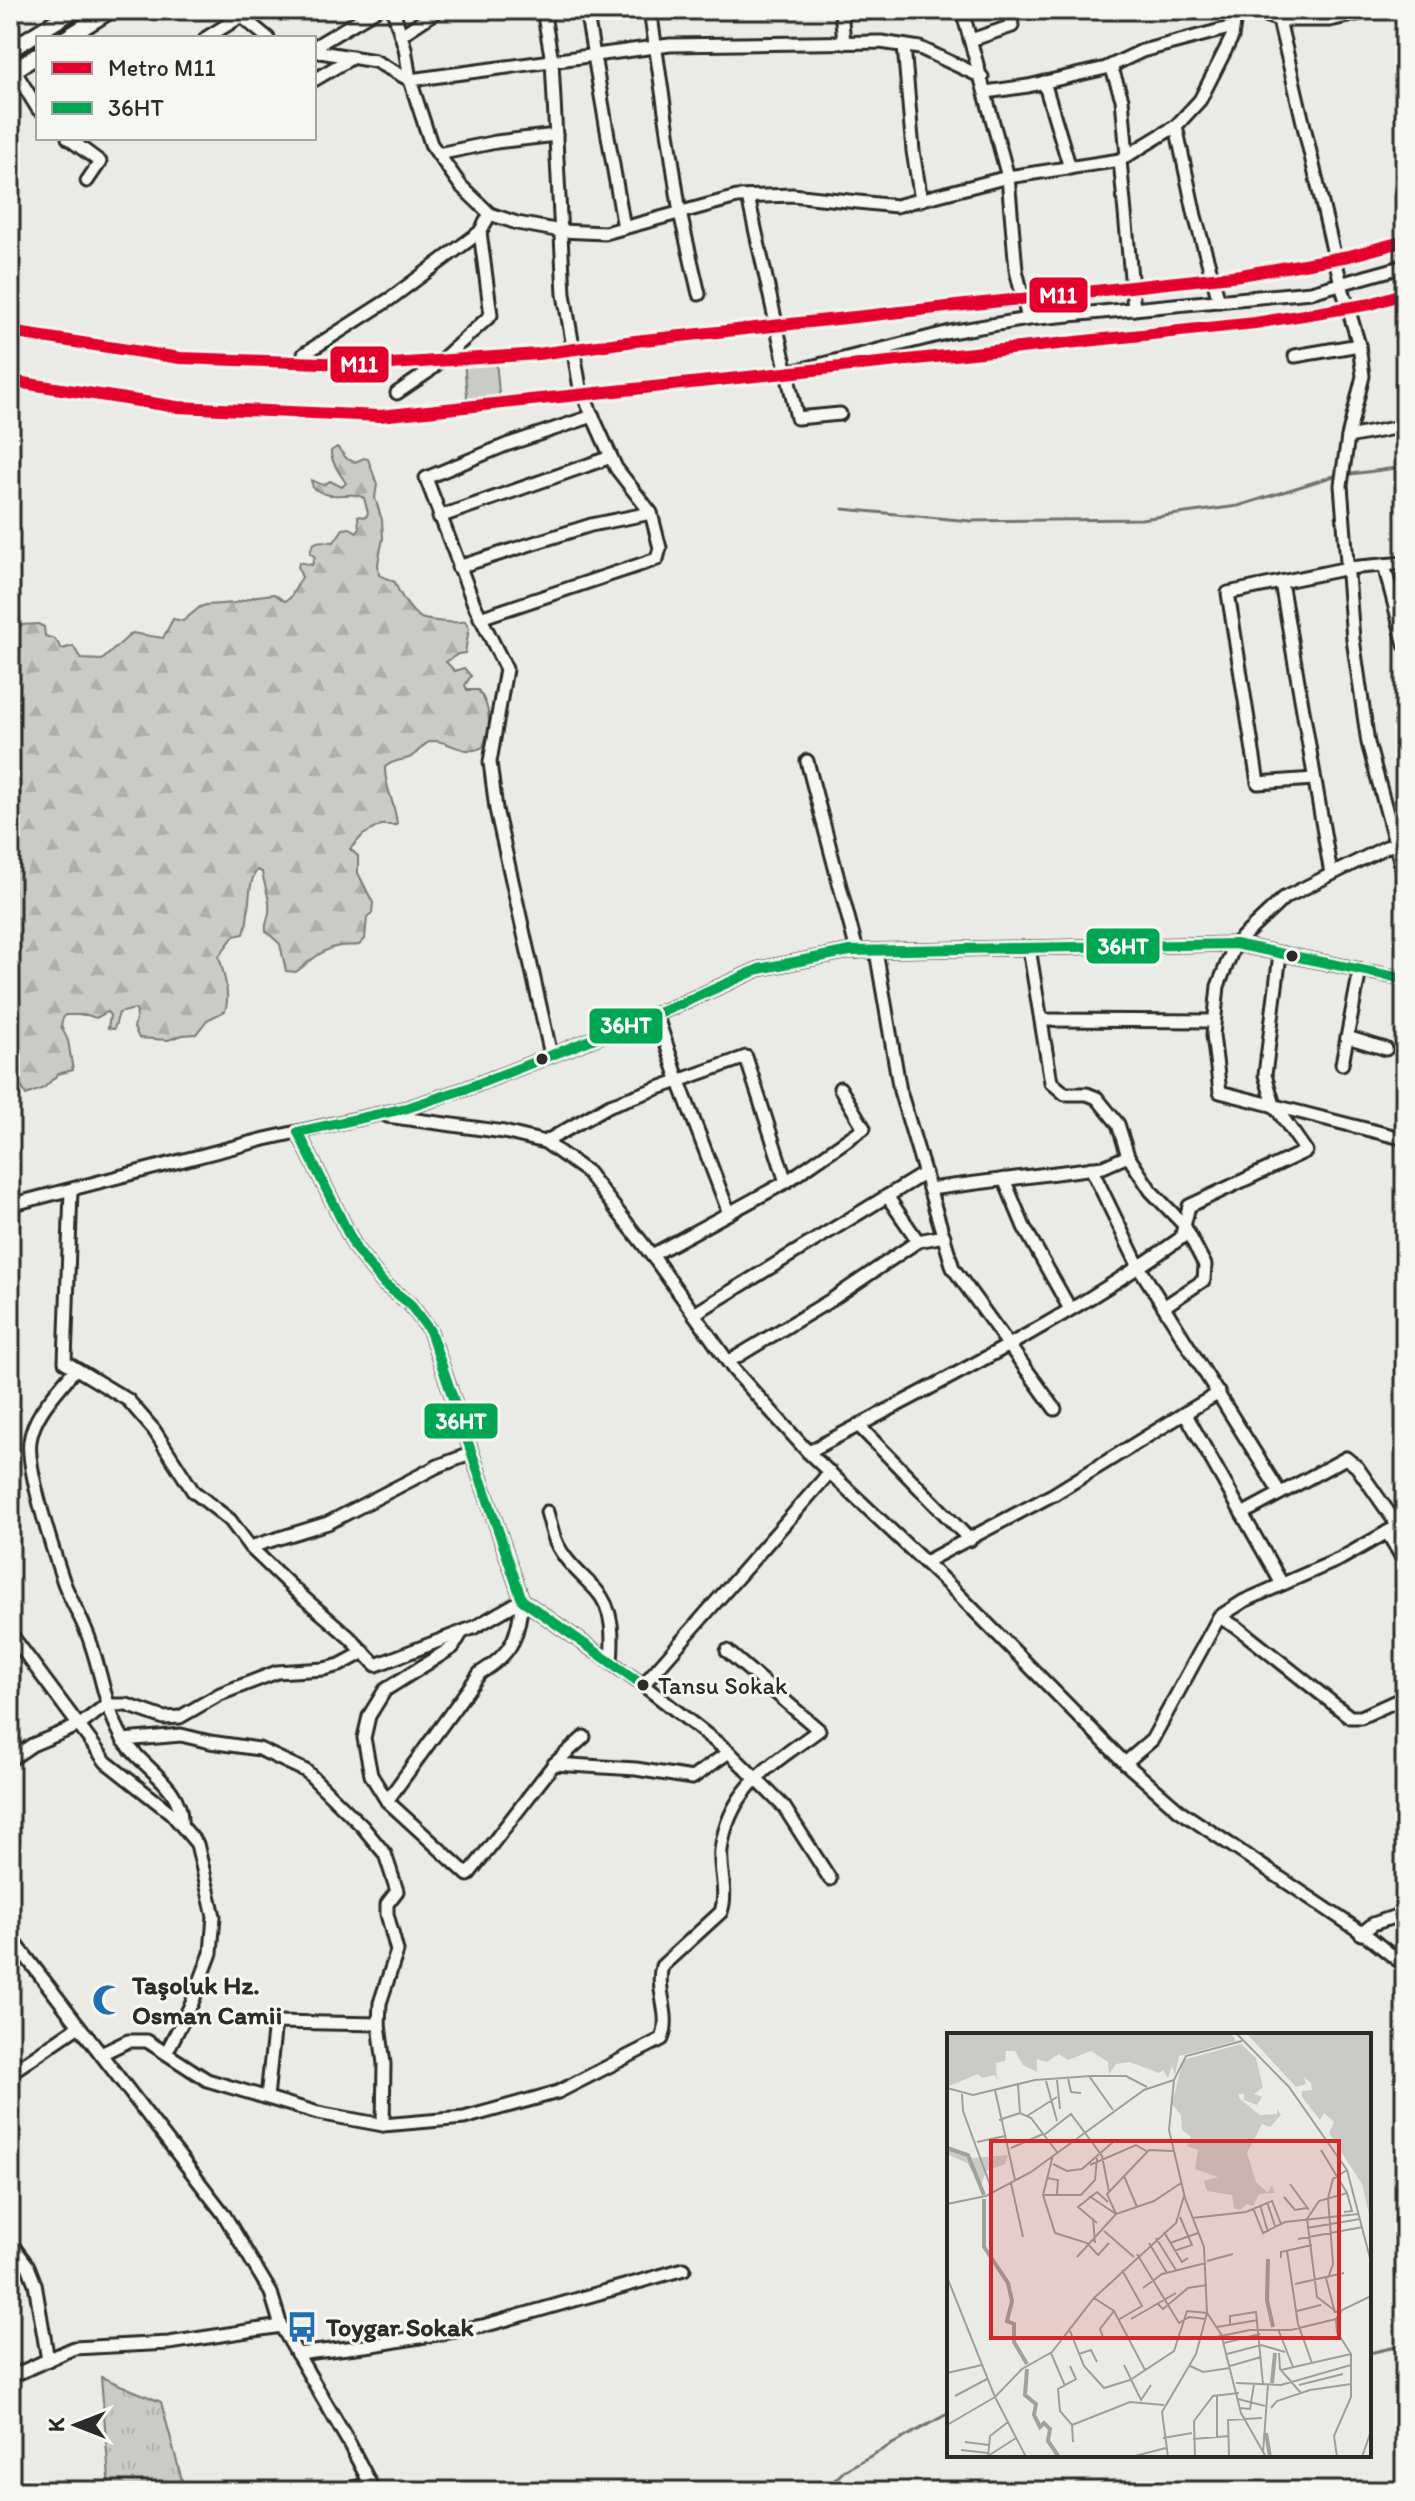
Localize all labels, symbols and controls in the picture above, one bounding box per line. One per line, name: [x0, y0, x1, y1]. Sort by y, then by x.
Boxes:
legend: [36, 36, 316, 140]
text: Metro M11: [108, 53, 216, 82]
text: 36HT: [108, 93, 164, 122]
line badge: M11: [1028, 276, 1089, 314]
text: M11: [1039, 282, 1078, 309]
line badge: M11: [329, 345, 390, 384]
text: M11: [340, 351, 379, 378]
line badge: 36HT: [1085, 927, 1161, 965]
text: 36HT: [1097, 933, 1149, 960]
unlabelled marker: [1284, 948, 1300, 964]
line badge: 36HT: [588, 1007, 664, 1045]
text: 36HT: [600, 1012, 652, 1039]
unlabelled marker: [534, 1051, 550, 1067]
line badge: 36HT: [423, 1402, 499, 1440]
text: 36HT: [435, 1408, 487, 1435]
place label: Tansu Sokak: [658, 1671, 788, 1700]
marker: Tansu Sokak: [635, 1677, 651, 1693]
place label: Taşoluk Hz. Osman Camii: [131, 1969, 282, 2031]
mosque icon: Taşoluk Hz. Osman Camii: [91, 1983, 125, 2017]
inset map: [947, 2033, 1371, 2457]
bus stop icon: Toygar Sokak: [285, 2310, 319, 2344]
place label: Toygar Sokak: [325, 2311, 474, 2343]
north arrow: [36, 2385, 116, 2465]
text: K: [43, 2417, 70, 2432]

